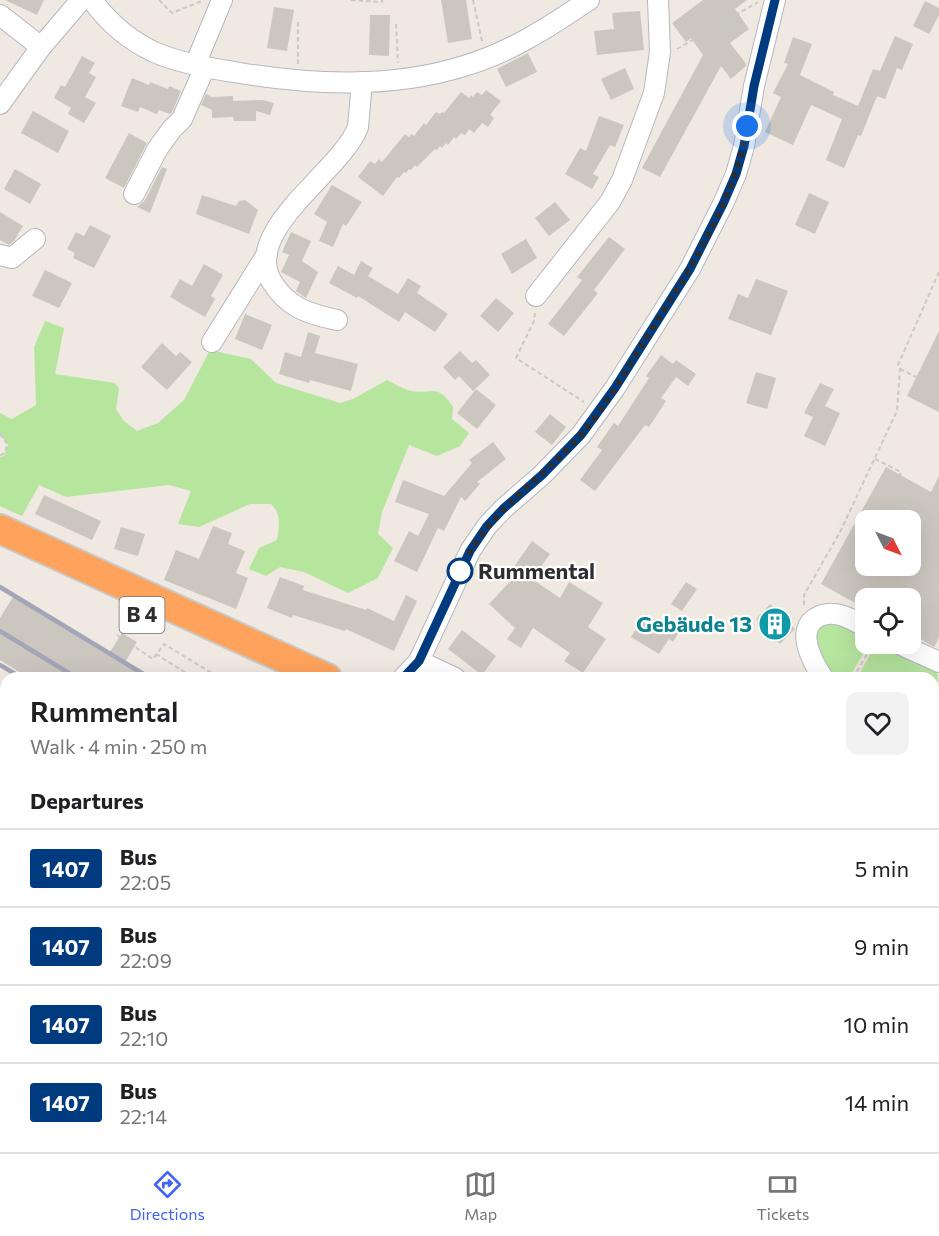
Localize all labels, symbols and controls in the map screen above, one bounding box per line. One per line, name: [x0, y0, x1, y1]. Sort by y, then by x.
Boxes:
your location: [732, 111, 762, 141]
north arrow: [855, 510, 921, 576]
map controls: [855, 510, 921, 654]
place label: Rummental: [478, 557, 595, 584]
marker: Rummental: [447, 558, 473, 584]
button: locate: [855, 588, 921, 654]
road number: B 4: [120, 597, 164, 633]
building icon: Gebäude 13: [757, 606, 793, 642]
place label: Gebäude 13: [636, 610, 752, 637]
button: heart: [846, 692, 909, 755]
text: Rummental: [30, 694, 178, 728]
text: Walk · 4 min · 250 m: [30, 734, 207, 758]
text: Departures: [30, 787, 144, 814]
text: Bus: [120, 843, 157, 870]
text: 5 min: [855, 855, 909, 882]
text: 1407: [42, 856, 90, 881]
text: 22:05: [120, 870, 171, 894]
text: Bus: [120, 921, 157, 948]
text: 9 min: [854, 933, 909, 960]
text: 1407: [42, 934, 90, 959]
text: 22:09: [120, 948, 172, 972]
text: Bus: [120, 999, 157, 1026]
text: 10 min: [844, 1011, 909, 1038]
text: 1407: [42, 1012, 90, 1037]
text: 22:10: [120, 1026, 168, 1050]
text: Bus: [120, 1077, 157, 1104]
text: 14 min: [845, 1089, 909, 1116]
text: 1407: [42, 1090, 90, 1115]
text: 22:14: [120, 1104, 167, 1128]
tab: Directions: [130, 1168, 205, 1223]
tab: Map: [464, 1168, 497, 1223]
tab: Tickets: [757, 1168, 809, 1223]

